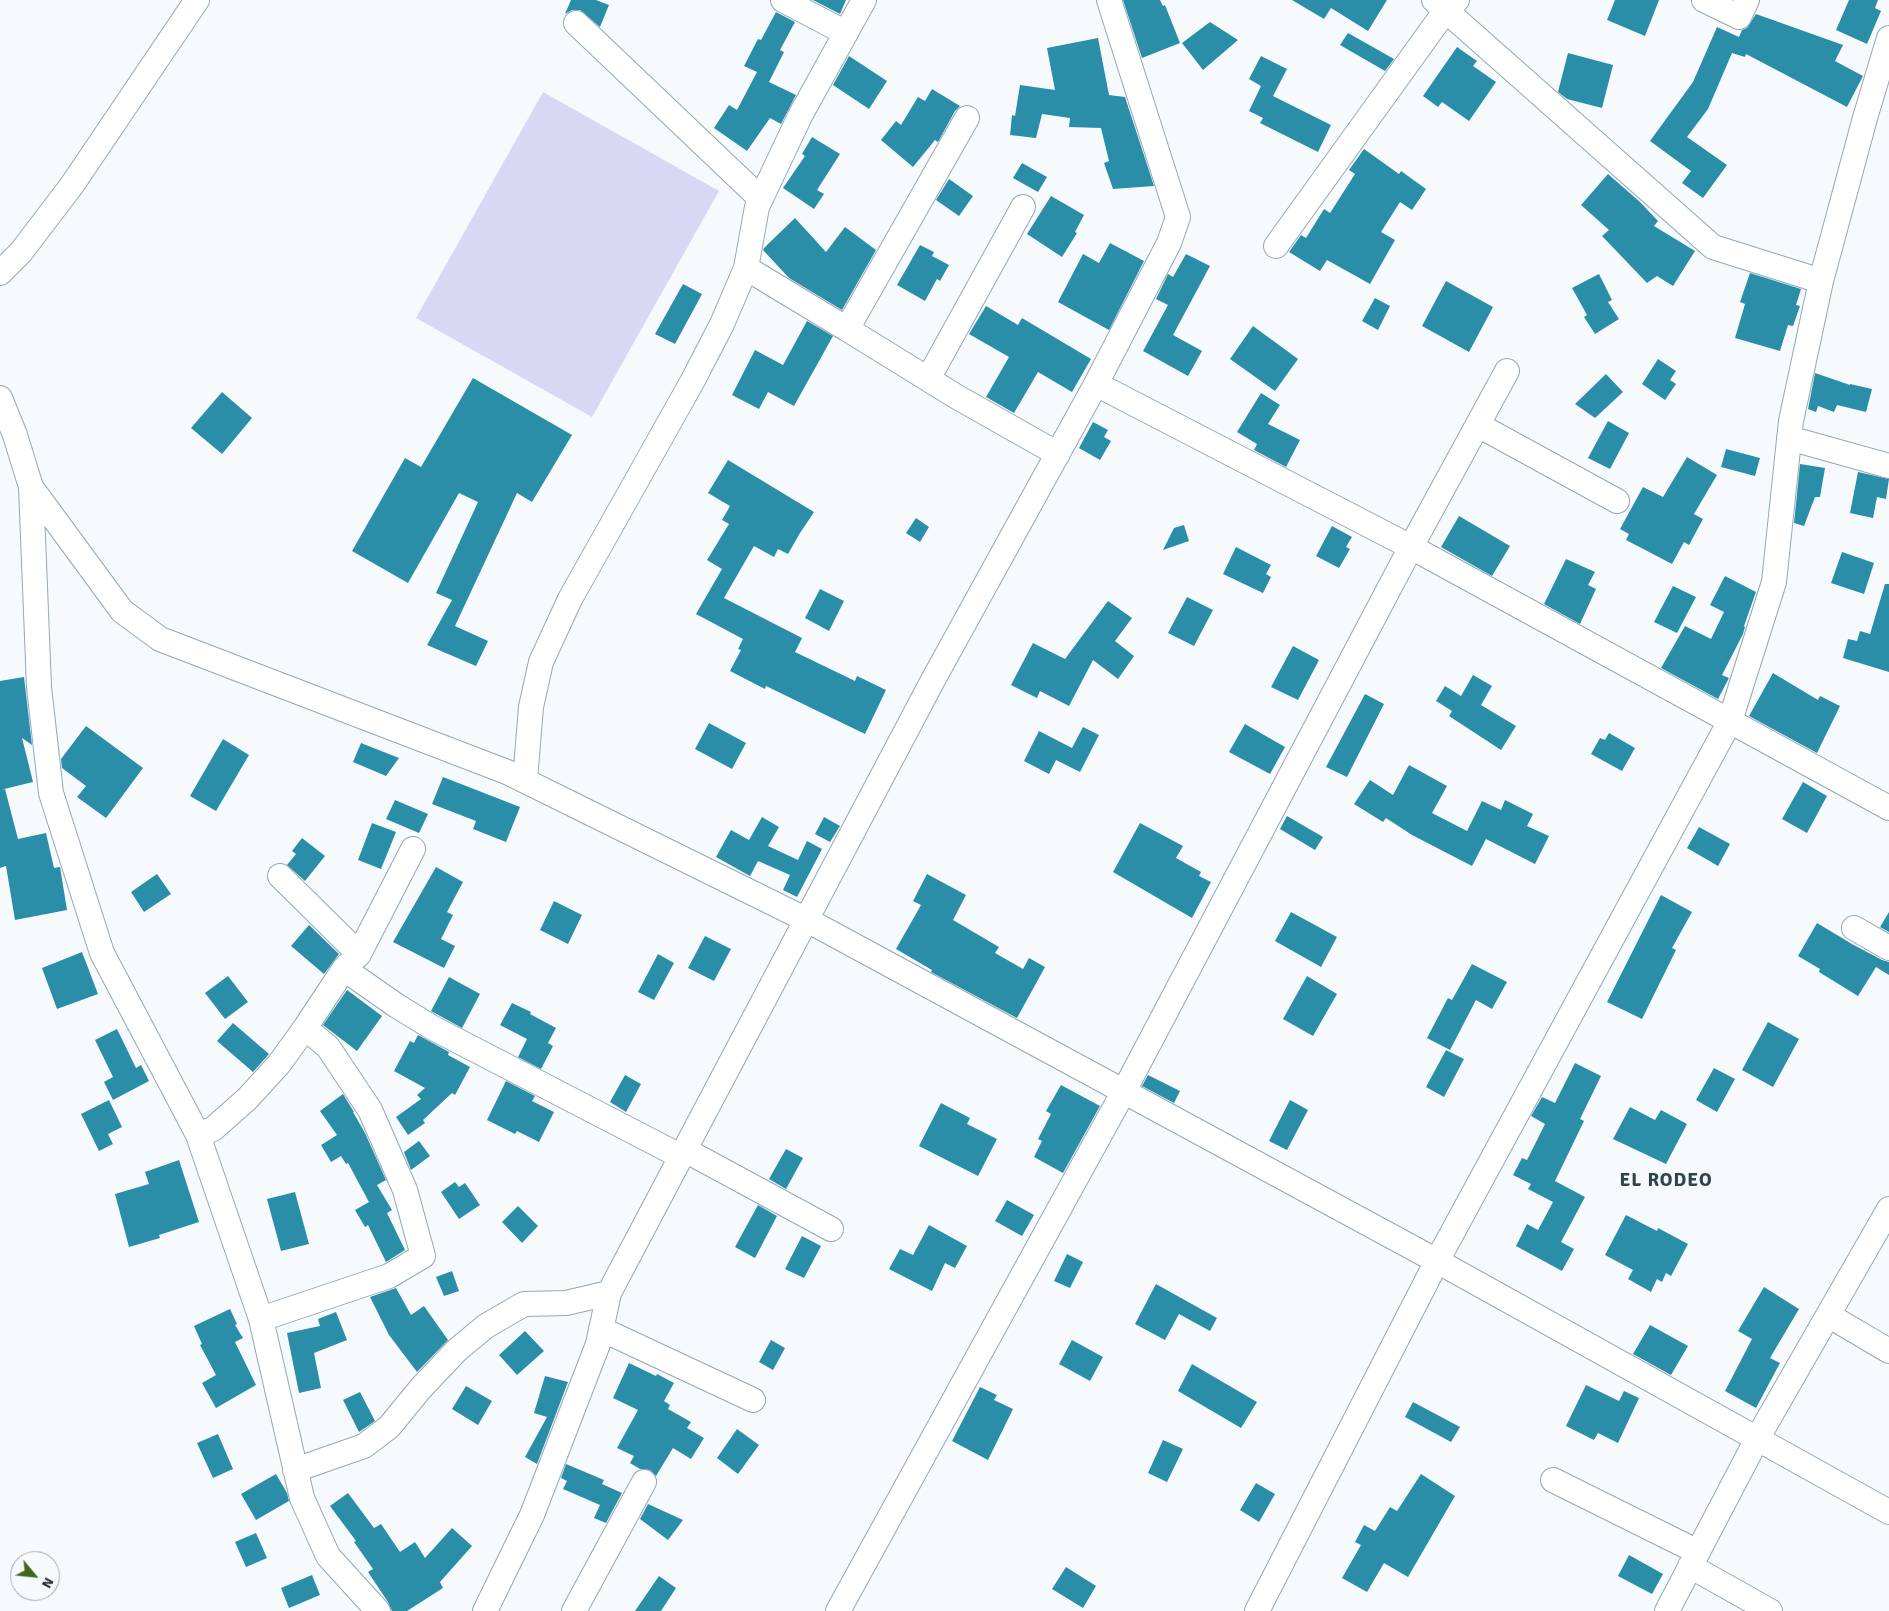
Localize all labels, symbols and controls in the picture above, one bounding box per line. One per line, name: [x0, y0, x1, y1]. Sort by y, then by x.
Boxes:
district label: EL RODEO: [1618, 1170, 1714, 1192]
north arrow: [10, 1551, 60, 1601]
text: N: [38, 1575, 58, 1591]

